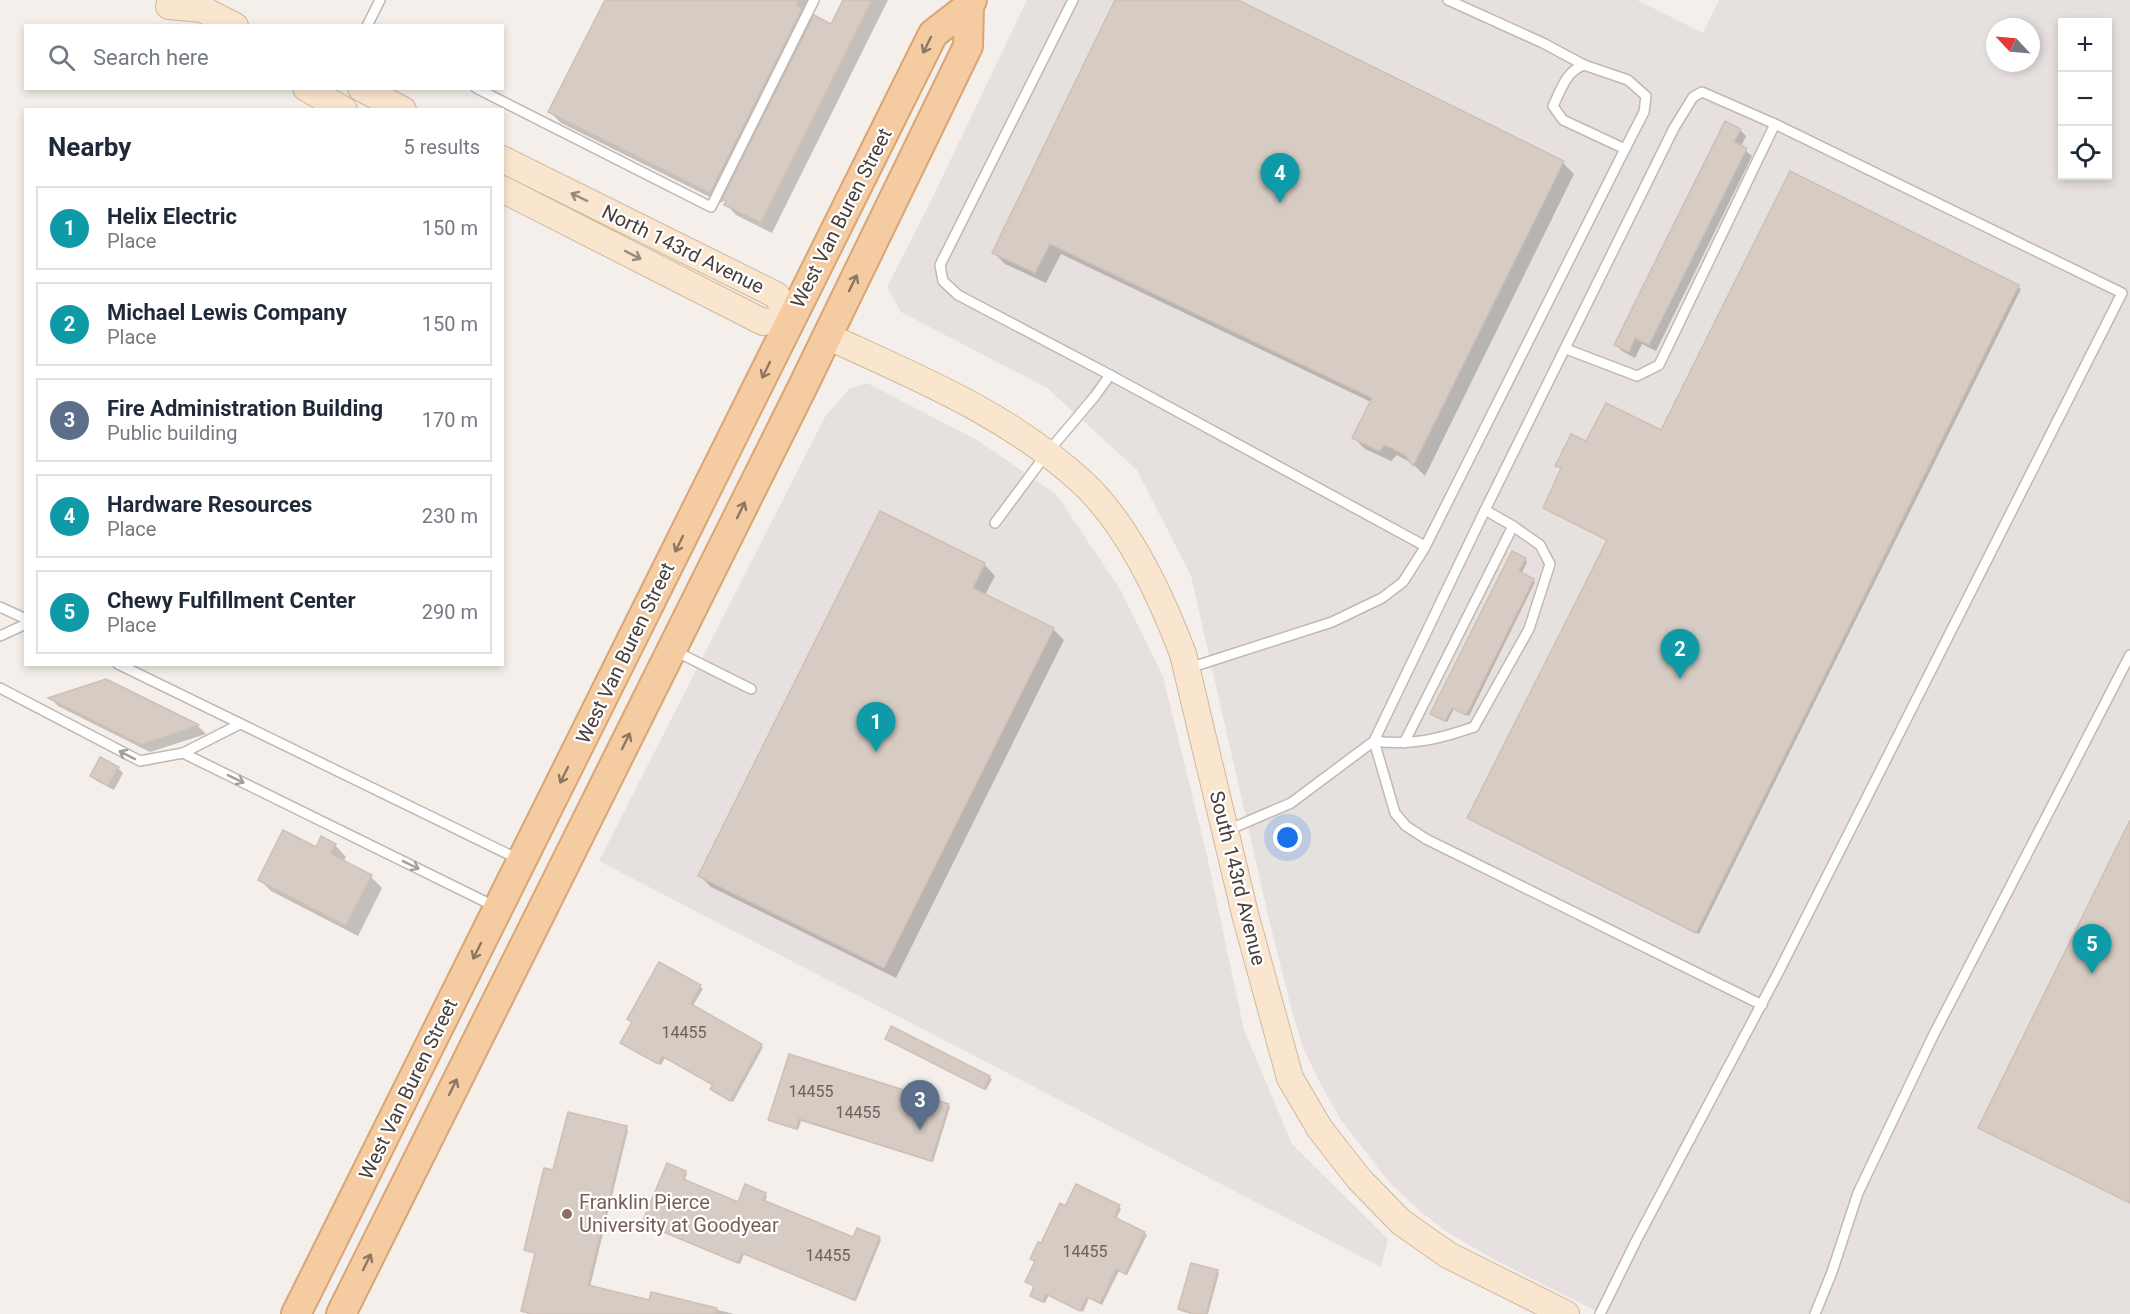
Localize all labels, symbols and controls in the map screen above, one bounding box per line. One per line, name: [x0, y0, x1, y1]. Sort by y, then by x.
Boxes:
north arrow: [1986, 18, 2040, 72]
map controls: [2058, 18, 2112, 180]
button: +: [2058, 18, 2112, 72]
search box: [24, 24, 504, 90]
one-way arrow: [921, 36, 933, 54]
icon: search: [45, 41, 78, 74]
text: Search here: [93, 45, 209, 70]
button: −: [2058, 72, 2112, 126]
street label: West Van Buren Street: [785, 124, 897, 312]
button: locate: [2058, 126, 2112, 180]
text: Nearby: [48, 132, 131, 162]
text: 5 results: [404, 135, 480, 159]
pin: 4: [1260, 154, 1300, 203]
one-way arrow: [570, 191, 588, 202]
street label: North 143rd Avenue: [598, 199, 768, 299]
text: Helix Electric: [107, 204, 237, 229]
text: 1: [64, 216, 75, 240]
text: 150 m: [422, 216, 478, 240]
text: Place: [107, 229, 156, 253]
one-way arrow: [624, 250, 642, 262]
one-way arrow: [847, 275, 859, 293]
text: Michael Lewis Company: [107, 300, 347, 325]
text: 2: [64, 312, 75, 336]
text: 150 m: [422, 312, 478, 336]
text: Place: [107, 325, 156, 349]
one-way arrow: [759, 360, 771, 378]
text: Fire Administration Building: [107, 396, 383, 421]
text: 3: [64, 408, 75, 432]
text: 170 m: [422, 408, 478, 432]
text: Public building: [107, 421, 237, 445]
text: Hardware Resources: [107, 492, 312, 517]
one-way arrow: [736, 501, 747, 519]
text: 4: [64, 504, 75, 528]
text: 230 m: [422, 504, 478, 528]
text: Place: [107, 517, 156, 541]
one-way arrow: [673, 535, 684, 553]
street label: West Van Buren Street: [571, 559, 679, 747]
text: Chewy Fulfillment Center: [107, 588, 356, 613]
text: 5: [64, 600, 75, 624]
text: 290 m: [422, 600, 478, 624]
text: Place: [107, 613, 156, 637]
pin: 2: [1660, 630, 1700, 679]
pin: 1: [856, 702, 896, 752]
one-way arrow: [621, 732, 632, 750]
one-way arrow: [118, 748, 136, 760]
one-way arrow: [558, 766, 570, 784]
one-way arrow: [226, 774, 244, 785]
street label: South 143rd Avenue: [1205, 788, 1271, 968]
your location: [1273, 823, 1302, 852]
one-way arrow: [401, 859, 419, 871]
pin: 5: [2072, 924, 2112, 974]
one-way arrow: [470, 942, 482, 960]
street label: West Van Buren Street: [354, 995, 462, 1183]
house number: 14455: [662, 1023, 706, 1042]
one-way arrow: [448, 1078, 460, 1096]
pin: 3: [900, 1080, 940, 1130]
house number: 14455: [789, 1082, 833, 1101]
house number: 14455: [836, 1103, 880, 1122]
place label: Franklin Pierce University at Goodyear: [579, 1190, 779, 1237]
marker: Franklin Pierce University at Goodyear: [560, 1207, 574, 1221]
house number: 14455: [1063, 1242, 1107, 1261]
house number: 14455: [806, 1246, 850, 1265]
one-way arrow: [361, 1253, 373, 1271]

